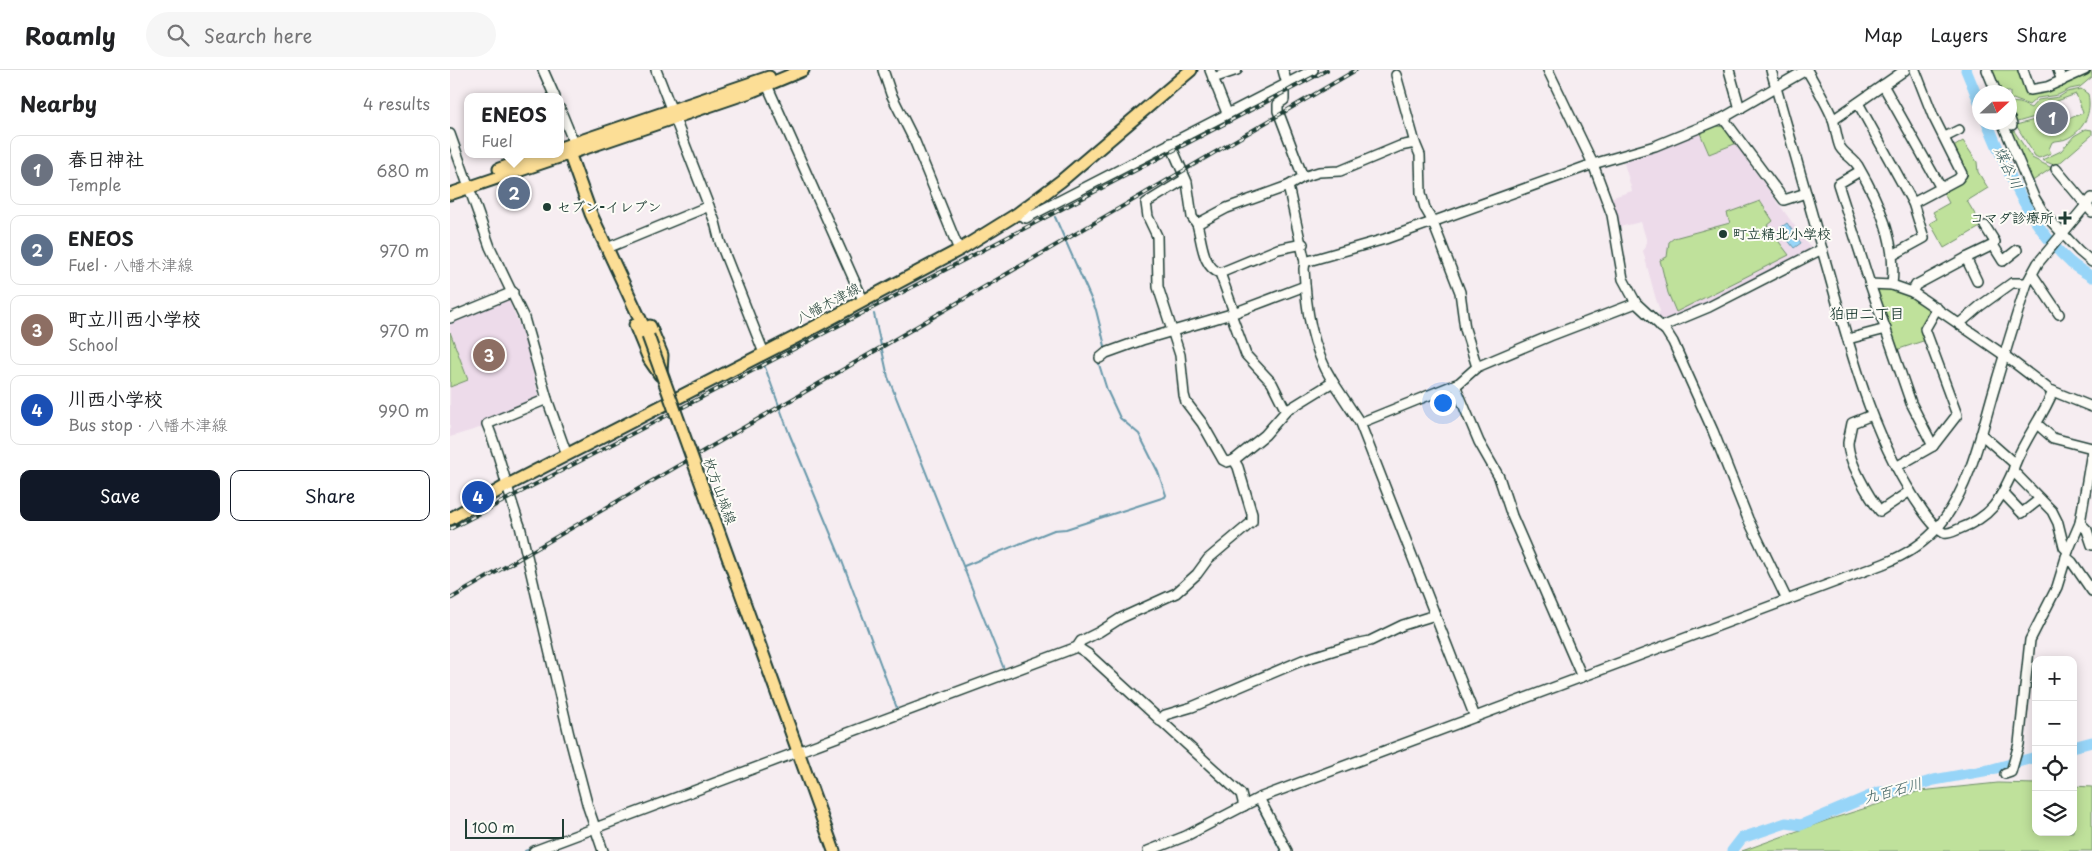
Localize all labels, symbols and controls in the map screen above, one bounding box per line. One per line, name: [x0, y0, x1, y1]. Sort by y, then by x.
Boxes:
search box: [146, 12, 496, 57]
text: Roamly: [25, 17, 116, 53]
icon: search: [164, 21, 192, 49]
text: Search here: [204, 21, 312, 49]
text: Map: [1864, 21, 1903, 48]
text: Layers: [1931, 21, 1988, 48]
text: Share: [2016, 21, 2067, 48]
north arrow: [1972, 85, 2017, 130]
text: Nearby: [20, 87, 97, 119]
text: 4 results: [363, 91, 430, 115]
popup: [464, 93, 564, 158]
pin: 1: [2036, 99, 2068, 137]
text: ENEOS: [481, 100, 547, 128]
text: Fuel: [481, 128, 513, 152]
water label: 煤谷川: [1989, 142, 2029, 193]
text: 春日神社: [68, 144, 144, 172]
text: 1: [33, 158, 41, 182]
text: 680 m: [376, 158, 429, 182]
text: Temple: [68, 172, 121, 196]
pin: 2: [498, 174, 530, 212]
place label: セブン-イレブン: [557, 196, 662, 217]
marker: セブン-イレブン: [541, 201, 553, 213]
place label: コマダ診療所: [1970, 207, 2054, 228]
marker: コマダ診療所: [2058, 211, 2072, 225]
place label: 町立精北小学校: [1733, 223, 1831, 244]
text: ENEOS: [68, 224, 134, 252]
marker: 町立精北小学校: [1717, 228, 1729, 240]
text: 2: [31, 238, 43, 262]
text: 970 m: [379, 238, 429, 262]
text: Fuel · 八幡木津線: [68, 252, 193, 276]
street label: 八幡木津線: [792, 277, 864, 328]
district label: 狛田二丁目: [1829, 301, 1905, 324]
text: 町立川西小学校: [68, 304, 201, 332]
text: 3: [32, 318, 42, 342]
text: 970 m: [379, 318, 429, 342]
text: School: [68, 332, 118, 356]
pin: 3: [473, 336, 505, 374]
text: 川西小学校: [68, 384, 163, 412]
your location: [1430, 390, 1456, 416]
text: 4: [32, 398, 42, 422]
text: 990 m: [378, 398, 429, 422]
text: Bus stop · 八幡木津線: [68, 412, 228, 436]
street label: 枚方山城線: [699, 454, 742, 527]
button: Save: [20, 470, 220, 521]
button: Share: [230, 470, 430, 521]
pin: 4: [462, 478, 494, 516]
map controls: [2032, 656, 2077, 836]
button: +: [2032, 656, 2077, 701]
button: −: [2032, 701, 2077, 746]
button: locate: [2032, 746, 2077, 791]
water label: 九百石川: [1861, 771, 1925, 808]
button: layers: [2032, 791, 2077, 836]
scale bar: [465, 816, 564, 839]
text: 100 m: [472, 817, 515, 838]

